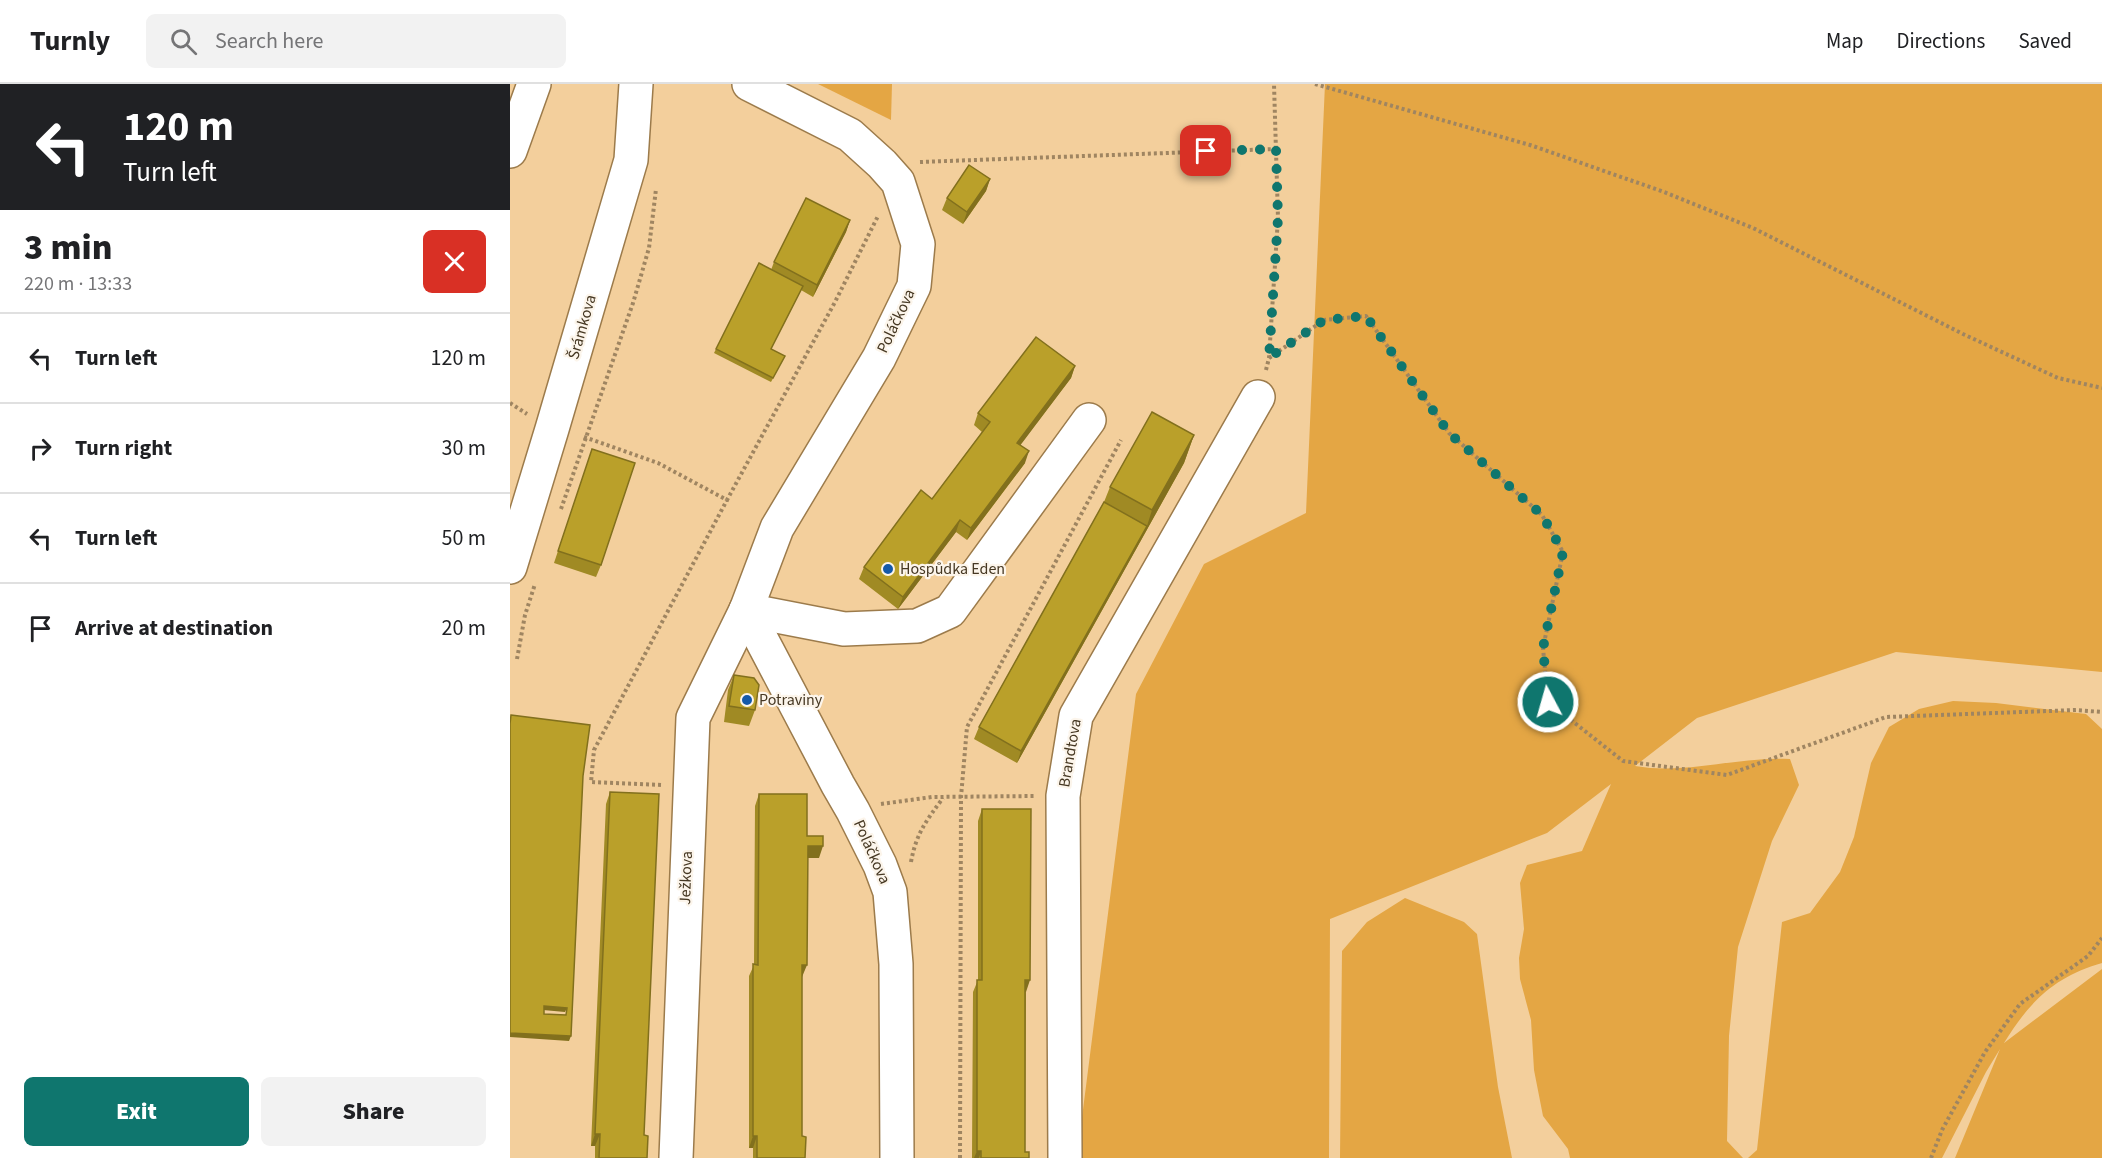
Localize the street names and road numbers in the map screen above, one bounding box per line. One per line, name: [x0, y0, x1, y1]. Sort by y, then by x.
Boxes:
street label: Poláčkova: [872, 285, 920, 357]
street label: Šrámkova: [562, 292, 602, 362]
street label: Brandtova: [1053, 717, 1087, 789]
street label: Poláčkova: [848, 816, 896, 888]
street label: Ježkova: [674, 851, 698, 905]

